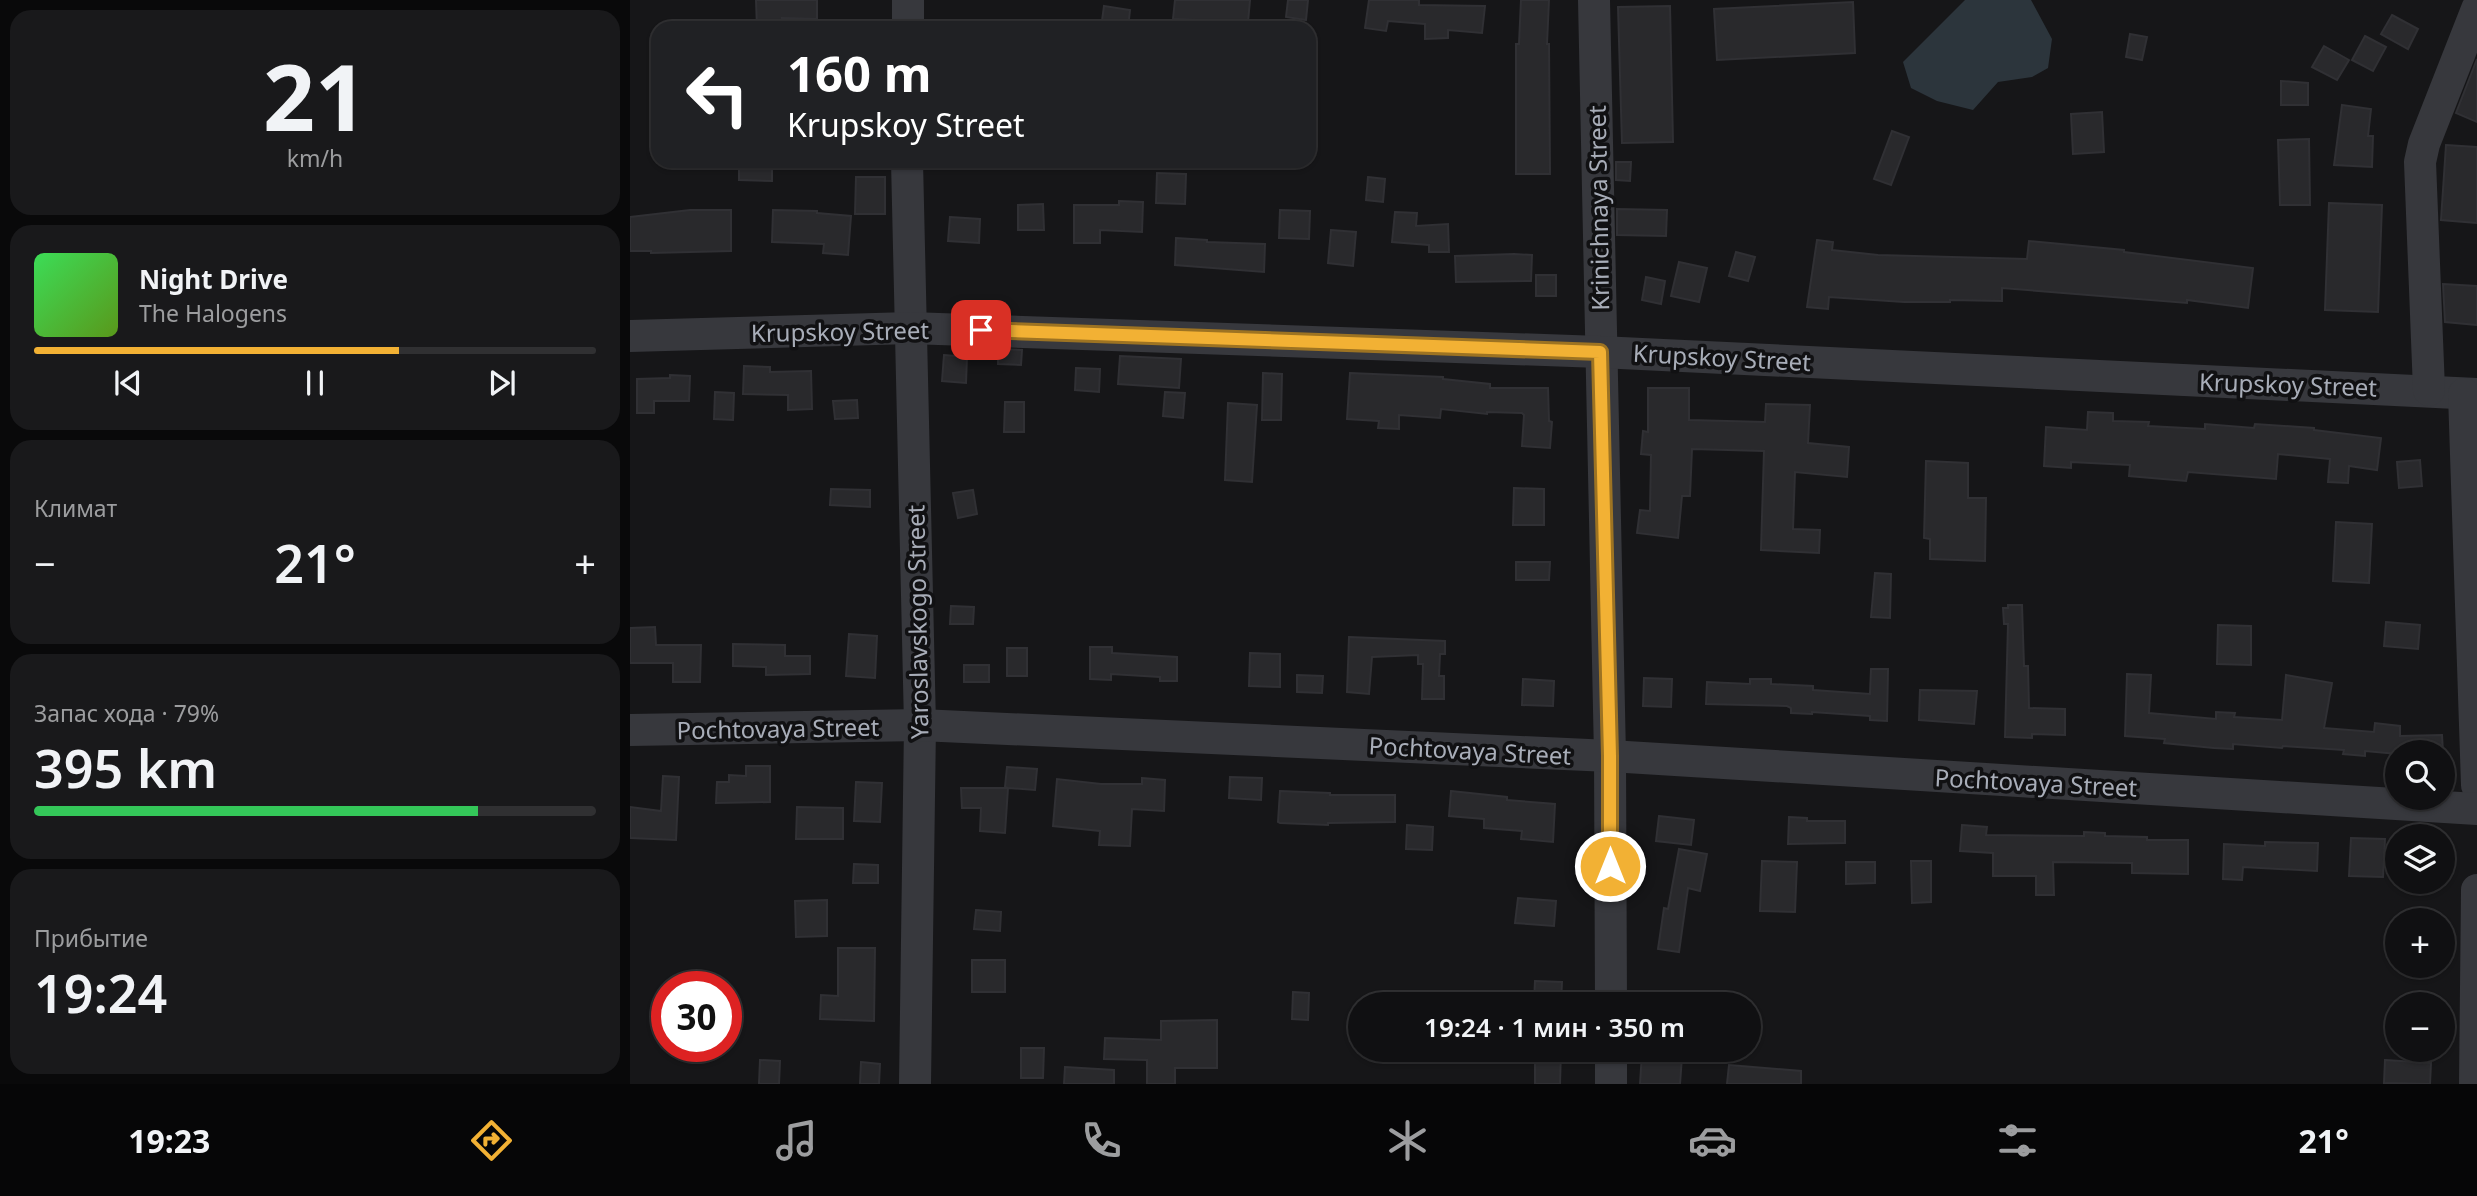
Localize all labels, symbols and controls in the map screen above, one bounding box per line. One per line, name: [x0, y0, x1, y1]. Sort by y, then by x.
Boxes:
text: 21: [263, 34, 367, 158]
text: 160 m: [787, 40, 932, 106]
icon: left: [672, 49, 763, 140]
text: Krupskoy Street: [787, 103, 1025, 146]
street label: Krinichnaya Street: [1580, 105, 1616, 311]
text: km/h: [287, 142, 343, 174]
text: Night Drive: [139, 261, 288, 297]
text: The Halogens: [139, 297, 287, 329]
pin: [951, 300, 1011, 360]
icon: arrive: [962, 311, 1000, 349]
street label: Krupskoy Street: [751, 313, 930, 349]
street label: Krupskoy Street: [1632, 336, 1812, 378]
icon: previous: [109, 364, 147, 402]
icon: pause: [296, 364, 334, 402]
icon: next: [483, 364, 521, 402]
street label: Krupskoy Street: [2198, 364, 2378, 404]
text: Климат: [34, 492, 117, 524]
street label: Yaroslavskogo Street: [898, 504, 936, 740]
text: 21°: [274, 527, 356, 598]
text: −: [34, 537, 56, 589]
text: +: [574, 537, 596, 589]
text: Запас хода · 79%: [34, 697, 219, 729]
street label: Pochtovaya Street: [676, 710, 880, 746]
street label: Pochtovaya Street: [1368, 728, 1572, 772]
text: 395 km: [34, 732, 217, 803]
map controls: [2385, 740, 2455, 1062]
button: search: [2385, 740, 2455, 810]
street label: Pochtovaya Street: [1934, 760, 2138, 804]
button: layers: [2385, 824, 2455, 894]
position arrow: [1573, 829, 1647, 903]
button: +: [2385, 908, 2455, 978]
text: Прибытие: [34, 922, 148, 954]
text: 19:24: [34, 957, 167, 1028]
speed limit sign: 30: [651, 971, 742, 1062]
button: −: [2385, 992, 2455, 1062]
text: 19:24 · 1 мин · 350 m: [1424, 1009, 1685, 1045]
icon: directions: [467, 1116, 516, 1165]
icon: music: [772, 1116, 821, 1165]
icon: phone: [1077, 1116, 1126, 1165]
icon: climate: [1383, 1116, 1432, 1165]
icon: car: [1688, 1116, 1737, 1165]
icon: filters: [1993, 1116, 2042, 1165]
text: 19:23: [128, 1119, 210, 1162]
text: 21°: [2299, 1119, 2349, 1162]

